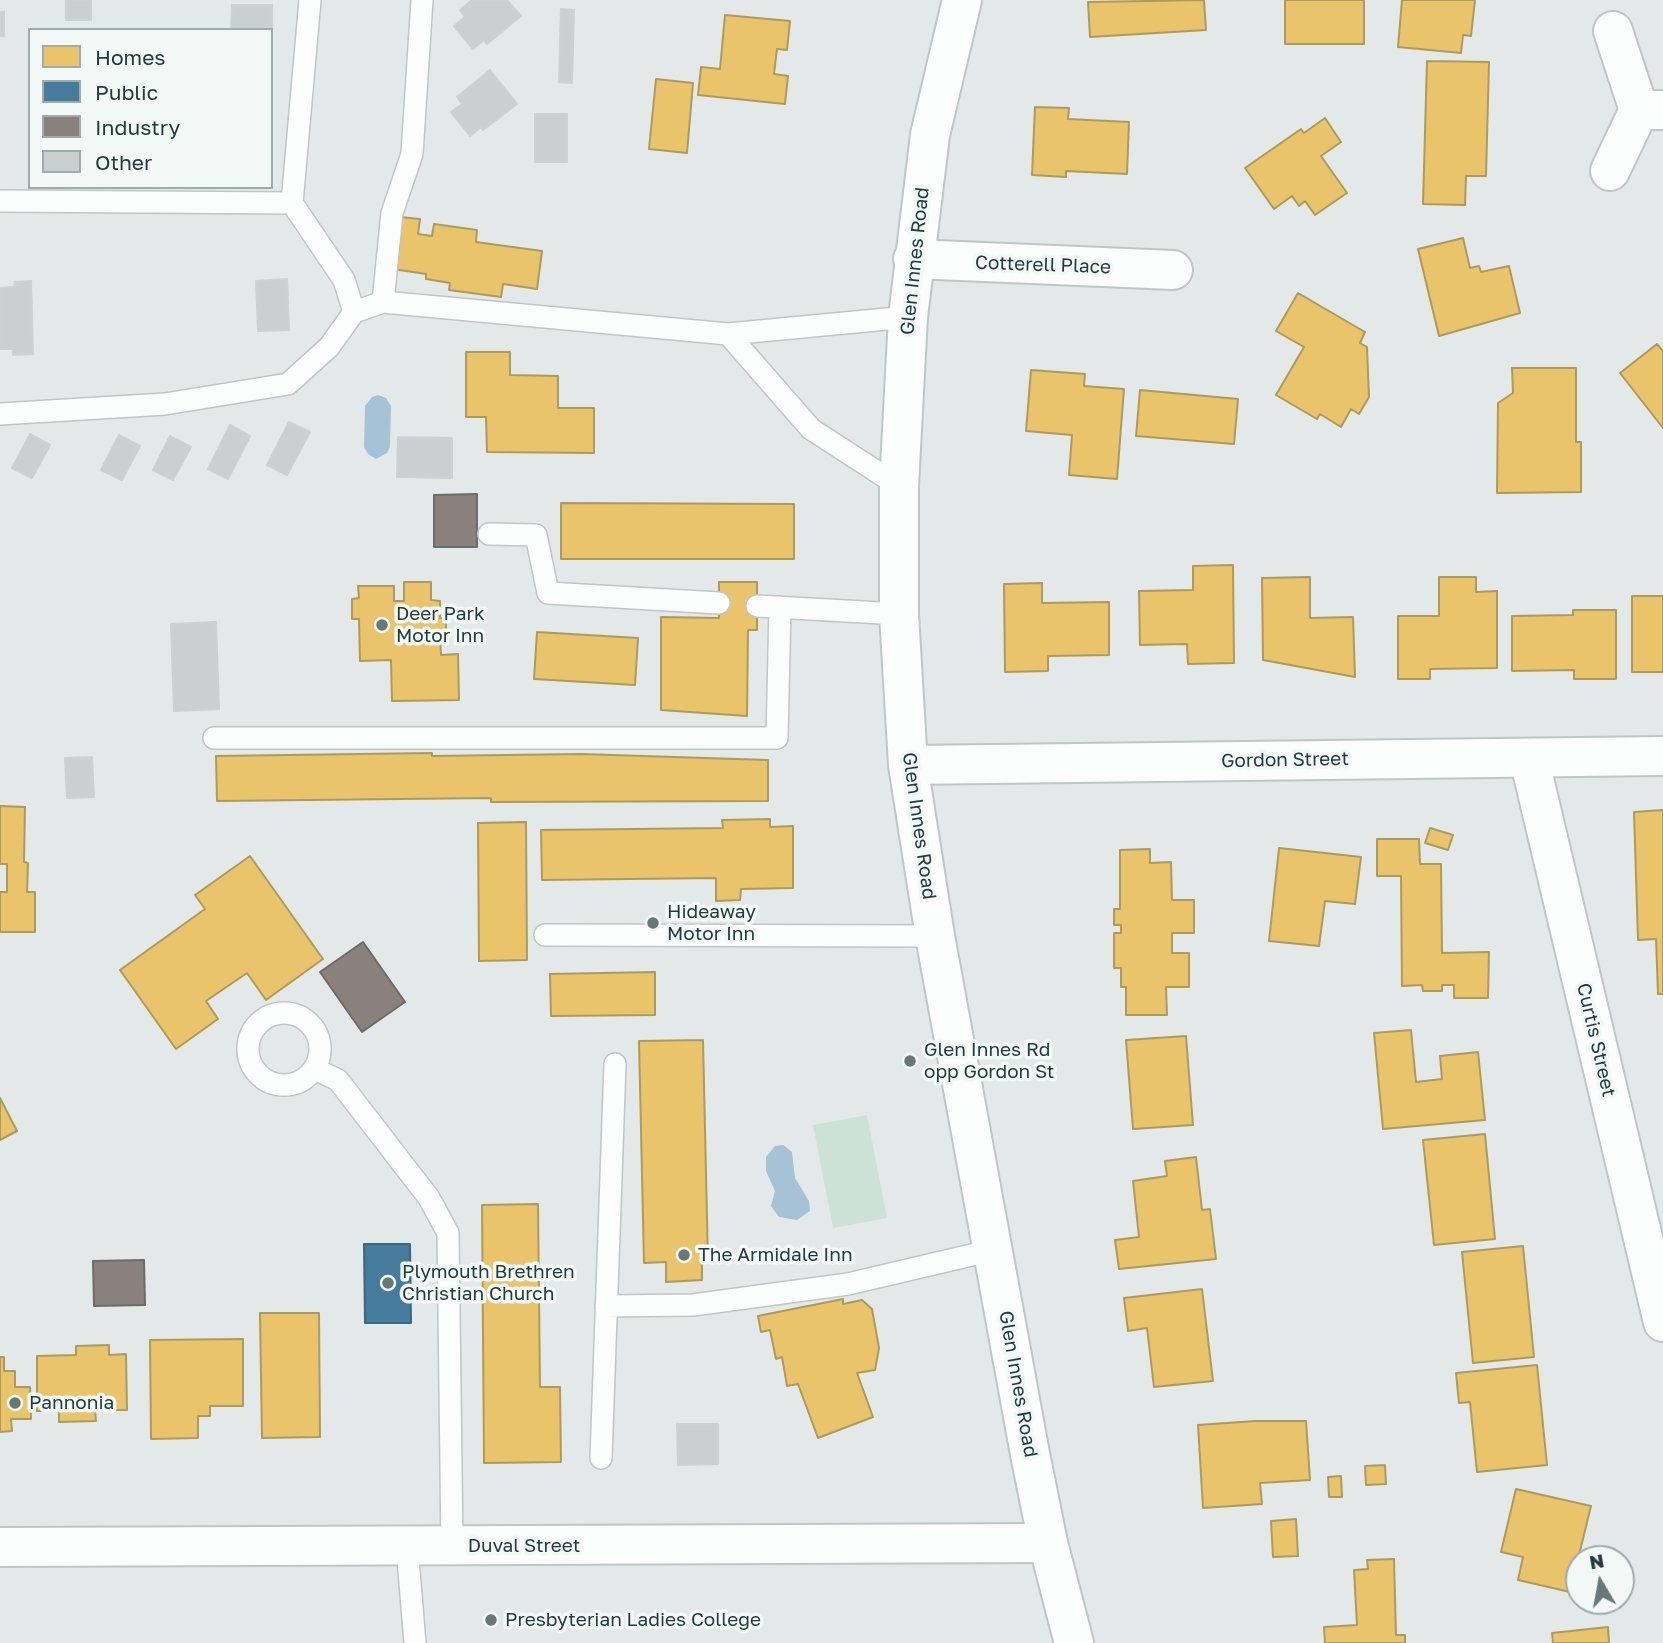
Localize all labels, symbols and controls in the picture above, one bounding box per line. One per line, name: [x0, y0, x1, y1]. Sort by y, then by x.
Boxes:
legend: [28, 28, 273, 189]
text: Homes: [95, 44, 165, 70]
text: Public: [95, 79, 158, 105]
text: Industry: [95, 114, 180, 140]
text: Other: [95, 149, 152, 175]
street label: Glen Innes Road: [896, 186, 934, 336]
street label: Cotterell Place: [975, 251, 1111, 279]
place label: Deer Park Motor Inn: [396, 603, 485, 647]
marker: Deer Park Motor Inn: [374, 617, 390, 633]
street label: Gordon Street: [1221, 747, 1349, 773]
street label: Glen Innes Road: [897, 751, 941, 901]
place label: Hideaway Motor Inn: [667, 901, 756, 945]
marker: Hideaway Motor Inn: [645, 915, 661, 931]
street label: Curtis Street: [1572, 981, 1620, 1099]
place label: Glen Innes Rd opp Gordon St: [924, 1039, 1054, 1083]
marker: Glen Innes Rd opp Gordon St: [902, 1053, 918, 1069]
place label: The Armidale Inn: [698, 1244, 853, 1266]
marker: The Armidale Inn: [676, 1247, 692, 1263]
place label: Plymouth Brethren Christian Church: [402, 1261, 575, 1305]
marker: Plymouth Brethren Christian Church: [380, 1275, 396, 1291]
street label: Glen Innes Road: [994, 1309, 1042, 1459]
place label: Pannonia: [29, 1392, 114, 1414]
marker: Pannonia: [7, 1395, 23, 1411]
street label: Duval Street: [468, 1535, 580, 1557]
north arrow: [1565, 1545, 1635, 1615]
text: N: [1587, 1548, 1606, 1573]
place label: Presbyterian Ladies College: [505, 1609, 761, 1631]
marker: Presbyterian Ladies College: [483, 1612, 499, 1628]

